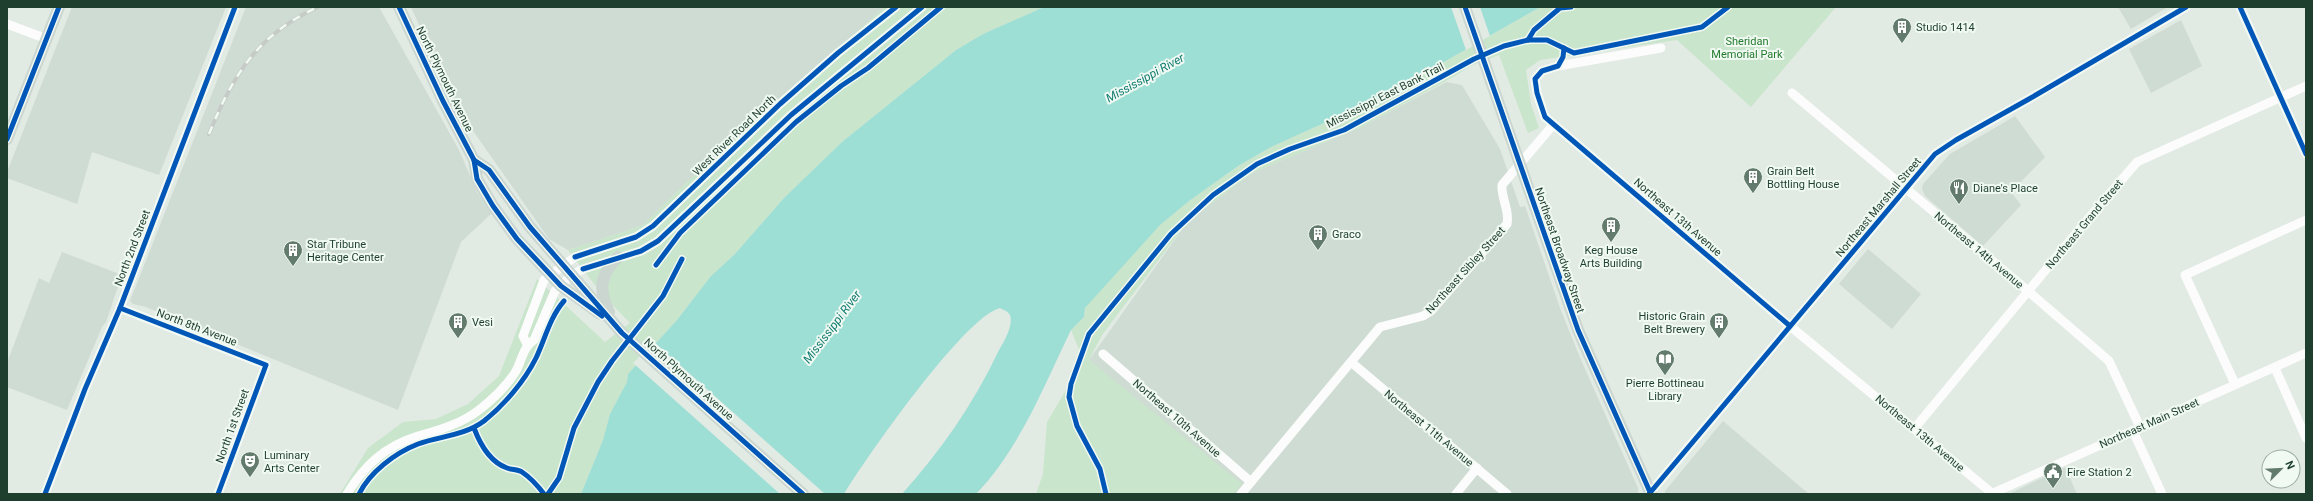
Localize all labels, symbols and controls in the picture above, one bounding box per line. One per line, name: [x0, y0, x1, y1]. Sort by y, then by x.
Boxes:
building icon: Studio 1414: [1891, 16, 1913, 44]
place label: Studio 1414: [1916, 21, 1975, 34]
street label: North Plymouth Avenue: [413, 24, 476, 134]
park label: Sheridan Memorial Park: [1711, 35, 1783, 61]
water label: Mississippi River: [1103, 50, 1187, 105]
street label: Mississippi East Bank Trail: [1324, 60, 1446, 131]
street label: West River Road North: [690, 92, 778, 178]
street label: Northeast Marshall Street: [1833, 155, 1924, 260]
place label: Grain Belt Bottling House: [1767, 165, 1840, 191]
building icon: Grain Belt Bottling House: [1742, 166, 1764, 194]
street label: Northeast 13th Avenue: [1631, 176, 1724, 259]
restaurant icon: Diane's Place: [1948, 177, 1970, 205]
street label: Northeast Grand Street: [2043, 177, 2126, 272]
place label: Diane's Place: [1973, 182, 2038, 195]
street label: Northeast Broadway Street: [1532, 186, 1587, 315]
street label: North 2nd Street: [112, 208, 153, 288]
street label: Northeast 14th Avenue: [1931, 209, 2026, 292]
building icon: Keg House Arts Building: [1600, 215, 1622, 243]
building icon: Graco: [1307, 223, 1329, 251]
street label: Northeast Sibley Street: [1423, 224, 1508, 316]
place label: Graco: [1332, 228, 1361, 241]
place label: Star Tribune Heritage Center: [307, 238, 384, 264]
building icon: Star Tribune Heritage Center: [282, 239, 304, 267]
place label: Keg House Arts Building: [1580, 244, 1642, 270]
water label: Mississippi River: [800, 287, 864, 366]
street label: North 8th Avenue: [155, 306, 239, 349]
place label: Historic Grain Belt Brewery: [1638, 310, 1706, 336]
building icon: Vesi: [447, 311, 469, 339]
building icon: Historic Grain Belt Brewery: [1708, 311, 1730, 339]
place label: Vesi: [472, 316, 493, 329]
street label: North Plymouth Avenue: [641, 336, 736, 423]
library icon: Pierre Bottineau Library: [1654, 348, 1676, 376]
street label: Northeast 10th Avenue: [1130, 377, 1223, 460]
place label: Pierre Bottineau Library: [1626, 377, 1704, 403]
street label: North 1st Street: [213, 387, 252, 465]
street label: Northeast 11th Avenue: [1381, 387, 1476, 470]
street label: Northeast 13th Avenue: [1872, 392, 1967, 475]
street label: Northeast Main Street: [2097, 395, 2201, 451]
place label: Luminary Arts Center: [264, 449, 320, 475]
north arrow: [2261, 449, 2301, 489]
theatre icon: Luminary Arts Center: [239, 450, 261, 478]
text: N: [2282, 459, 2297, 472]
public building icon: Fire Station 2: [2042, 461, 2064, 489]
place label: Fire Station 2: [2067, 466, 2132, 479]

